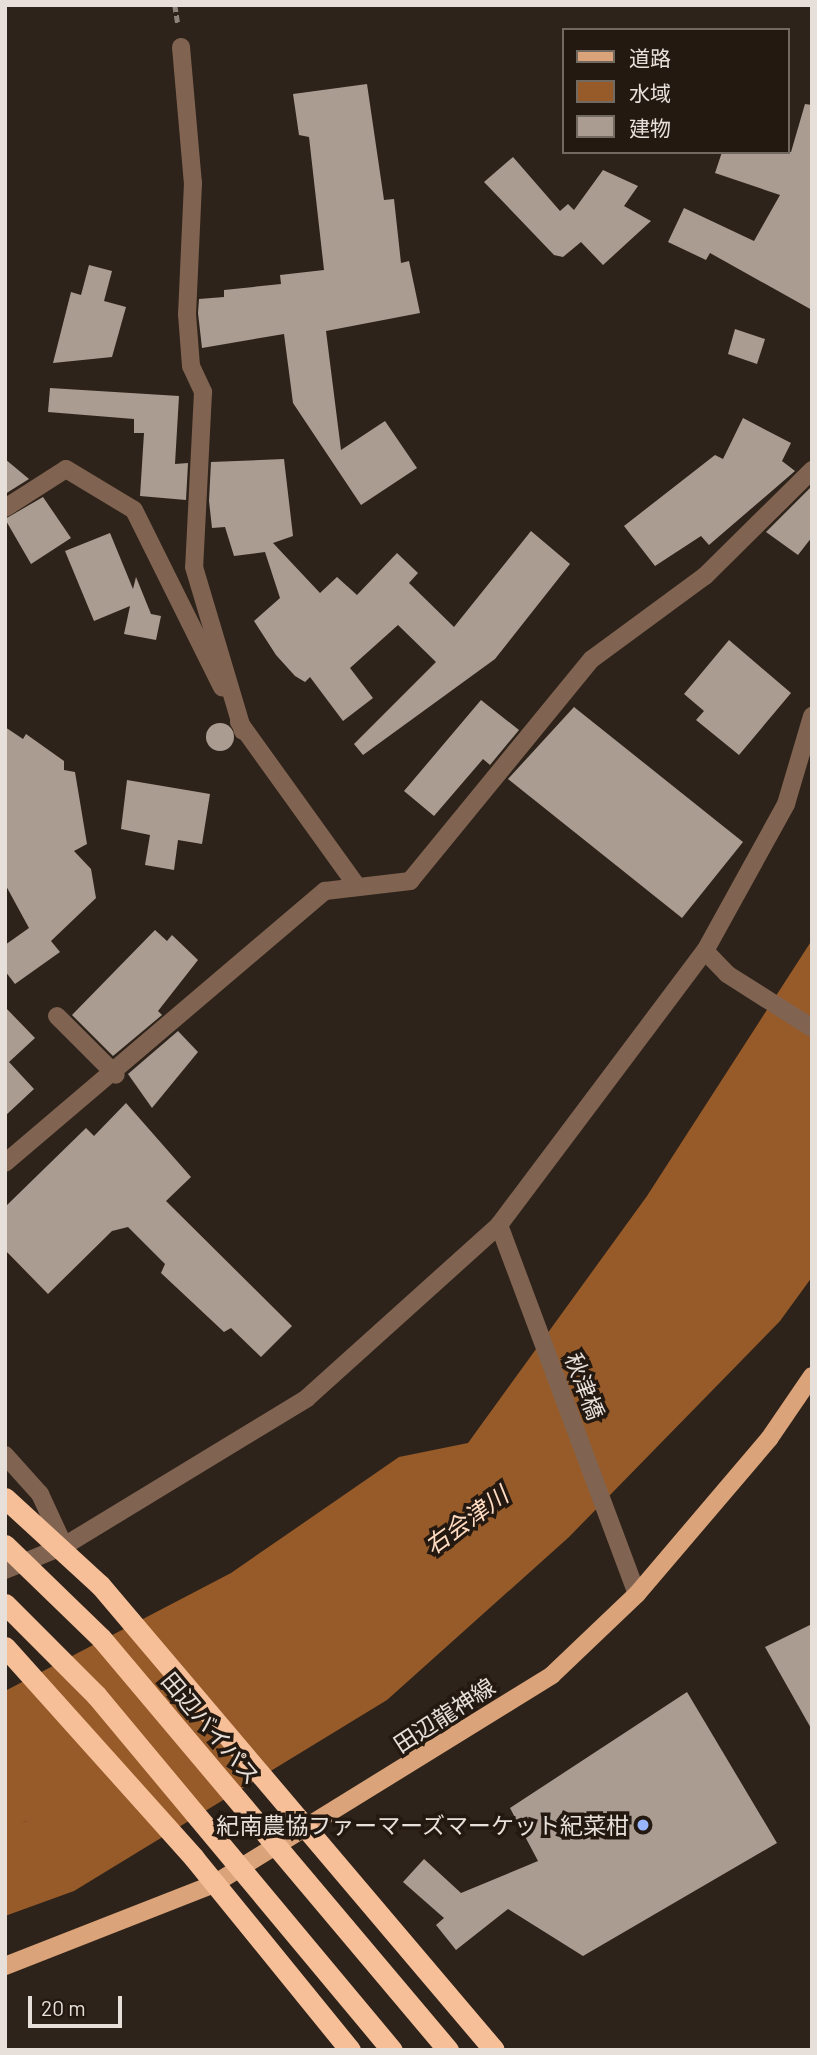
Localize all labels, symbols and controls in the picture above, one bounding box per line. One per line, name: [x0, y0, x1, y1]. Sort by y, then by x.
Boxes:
legend: [562, 28, 789, 154]
text: 道路: [629, 45, 671, 70]
text: 水域: [629, 80, 671, 105]
text: 建物: [629, 115, 671, 140]
street label: 秋津橋: [560, 1349, 610, 1423]
water label: 右会津川: [419, 1480, 513, 1560]
street label: 田辺バイパス: [156, 1666, 266, 1790]
street label: 田辺龍神線: [388, 1672, 500, 1758]
place label: 紀南農協ファーマーズマーケット紀菜柑: [215, 1811, 629, 1839]
marker: 紀南農協ファーマーズマーケット紀菜柑: [635, 1817, 651, 1833]
scale bar: [32, 1982, 126, 2026]
text: 20 m: [41, 1995, 86, 2020]

